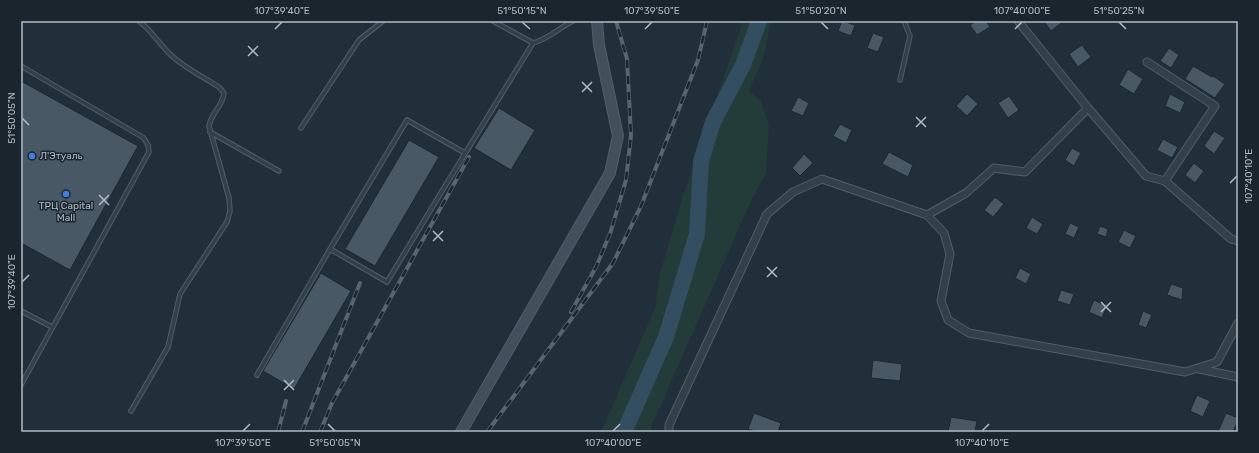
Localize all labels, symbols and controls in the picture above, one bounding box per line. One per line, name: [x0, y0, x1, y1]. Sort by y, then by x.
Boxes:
text: 107°39'40"E: [254, 5, 310, 17]
text: 51°50'15"N: [497, 5, 547, 17]
text: 107°39'50"E: [624, 5, 680, 17]
text: 51°50'20"N: [795, 5, 847, 17]
text: 107°40'00"E: [994, 5, 1050, 17]
text: 51°50'25"N: [1094, 5, 1145, 17]
text: 51°50'05"N: [6, 92, 18, 144]
text: 107°40'10"E: [1243, 149, 1255, 203]
place label: Л'Этуаль: [40, 150, 83, 162]
marker: Л'Этуаль: [27, 151, 37, 161]
marker: ТРЦ Capital Mall: [61, 189, 71, 199]
place label: ТРЦ Capital Mall: [39, 200, 93, 224]
text: 107°39'40"E: [6, 254, 18, 310]
text: 107°39'50"E: [215, 437, 271, 449]
text: 51°50'05"N: [309, 437, 361, 449]
text: 107°40'00"E: [585, 437, 641, 449]
text: 107°40'10"E: [955, 437, 1009, 449]

